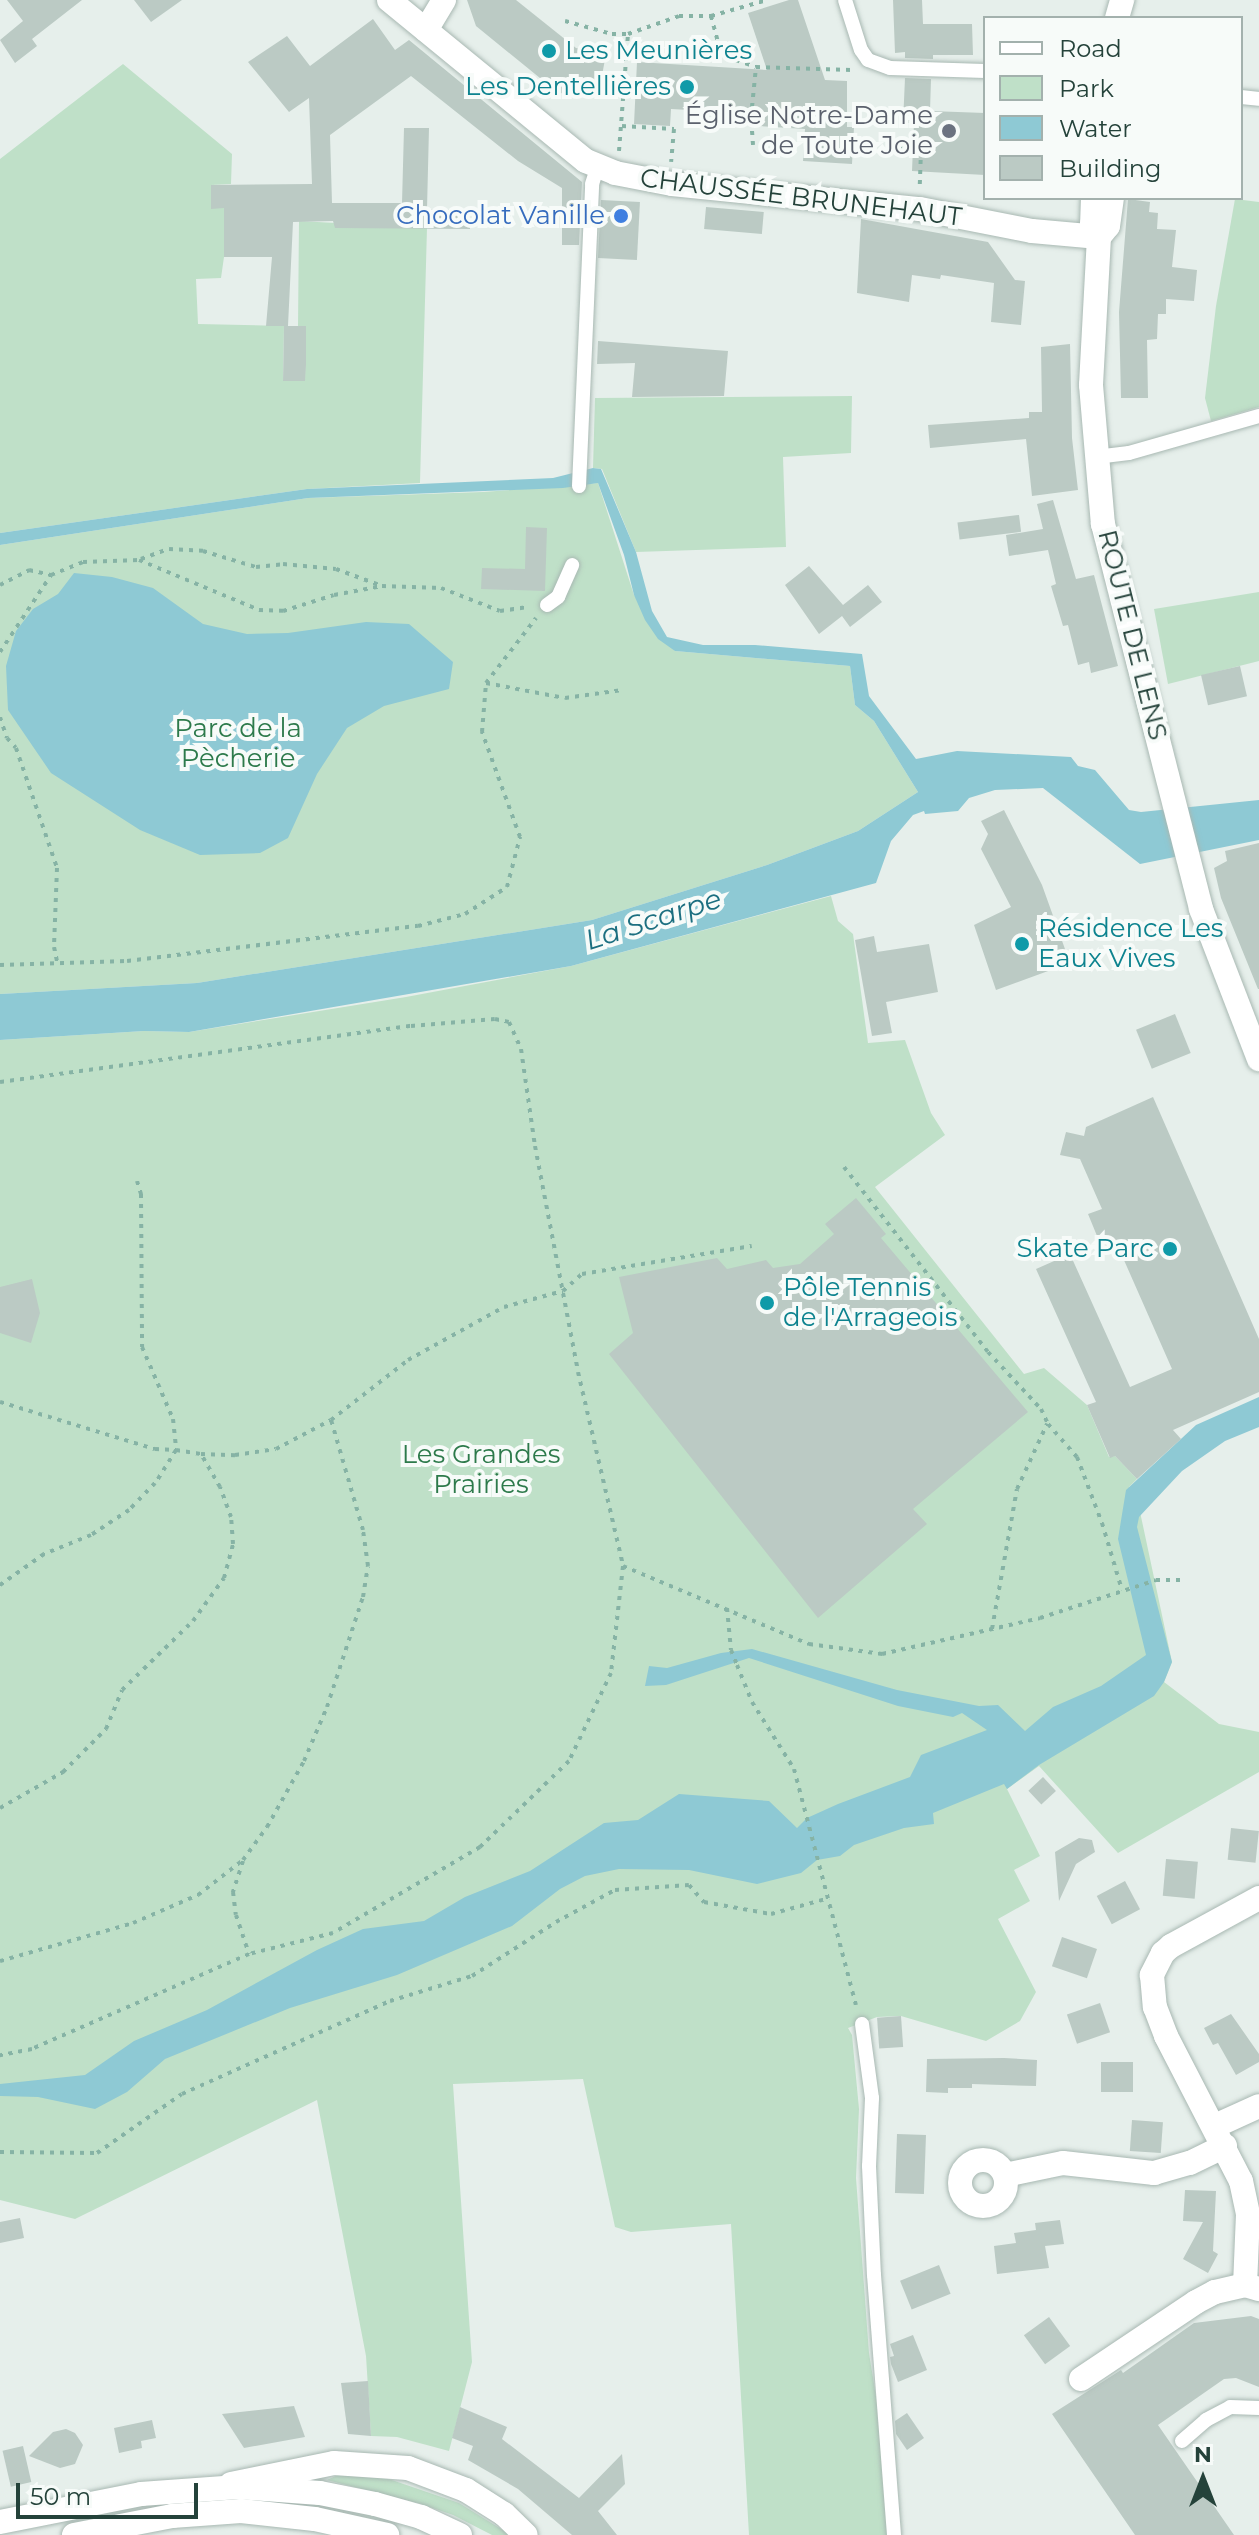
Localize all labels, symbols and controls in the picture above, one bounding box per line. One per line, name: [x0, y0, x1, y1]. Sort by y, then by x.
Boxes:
legend: [983, 16, 1243, 200]
text: Road: [1059, 34, 1122, 63]
place label: Les Meunières: [565, 35, 752, 67]
marker: Les Meunières: [540, 42, 558, 60]
place label: Les Dentellières: [465, 71, 671, 103]
text: Park: [1059, 74, 1114, 103]
marker: Les Dentellières: [678, 78, 696, 96]
place label: Église Notre-Dame de Toute Joie: [685, 100, 933, 162]
text: Water: [1059, 114, 1132, 143]
marker: Église Notre-Dame de Toute Joie: [940, 122, 958, 140]
text: Building: [1059, 154, 1162, 183]
street label: CHAUSSÉE BRUNEHAUT: [638, 163, 964, 233]
place label: Chocolat Vanille: [396, 200, 605, 232]
marker: Chocolat Vanille: [612, 207, 630, 225]
street label: ROUTE DE LENS: [1091, 527, 1173, 743]
park label: Parc de la Pècherie: [174, 713, 302, 774]
water label: La Scarpe: [581, 881, 725, 957]
place label: Résidence Les Eaux Vives: [1038, 913, 1224, 974]
marker: Résidence Les Eaux Vives: [1013, 935, 1031, 953]
place label: Skate Parc: [1016, 1233, 1154, 1265]
marker: Skate Parc: [1161, 1240, 1179, 1258]
place label: Pôle Tennis de l'Arrageois: [783, 1272, 957, 1334]
marker: Pôle Tennis de l'Arrageois: [758, 1294, 776, 1312]
park label: Les Grandes Prairies: [402, 1439, 560, 1500]
north arrow: [1163, 2439, 1243, 2519]
text: N: [1194, 2441, 1212, 2468]
scale bar: [20, 2467, 202, 2517]
text: 50 m: [30, 2482, 91, 2511]

